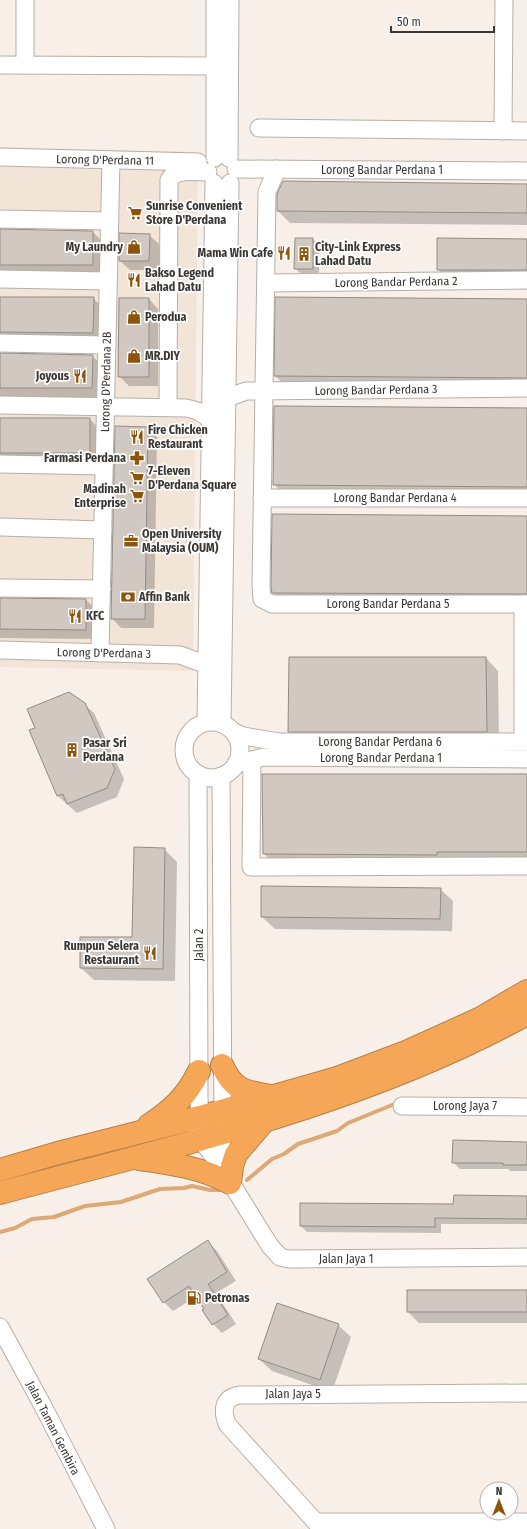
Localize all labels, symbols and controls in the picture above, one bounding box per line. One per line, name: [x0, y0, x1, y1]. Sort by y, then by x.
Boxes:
scale bar: [391, 8, 494, 34]
text: 50 m: [397, 15, 421, 29]
street label: Lorong D'Perdana 11: [56, 152, 154, 168]
street label: Lorong Bandar Perdana 1: [321, 163, 443, 177]
place label: Sunrise Convenient Store D'Perdana: [146, 199, 243, 227]
supermarket icon: Sunrise Convenient Store D'Perdana: [127, 205, 143, 221]
shop icon: My Laundry: [126, 239, 142, 255]
place label: My Laundry: [66, 240, 123, 254]
place label: City-Link Express Lahad Datu: [315, 240, 401, 268]
restaurant icon: Mama Win Cafe: [276, 245, 292, 261]
place label: Mama Win Cafe: [198, 246, 273, 260]
building icon: City-Link Express Lahad Datu: [296, 246, 312, 262]
place label: Bakso Legend Lahad Datu: [145, 266, 214, 294]
restaurant icon: Bakso Legend Lahad Datu: [126, 272, 142, 288]
street label: Lorong Bandar Perdana 2: [335, 274, 457, 290]
shop icon: Perodua: [126, 309, 142, 325]
place label: Perodua: [145, 310, 186, 324]
street label: Lorong D'Perdana 2B: [98, 331, 114, 432]
shop icon: MR.DIY: [126, 348, 142, 364]
place label: MR.DIY: [145, 349, 181, 363]
restaurant icon: Joyous: [72, 368, 88, 384]
place label: Joyous: [35, 369, 70, 383]
street label: Lorong Bandar Perdana 3: [314, 382, 438, 398]
place label: Fire Chicken Restaurant: [148, 423, 208, 451]
restaurant icon: Fire Chicken Restaurant: [129, 429, 145, 445]
pharmacy icon: Farmasi Perdana: [129, 450, 145, 466]
place label: Farmasi Perdana: [44, 451, 126, 465]
place label: 7-Eleven D'Perdana Square: [148, 464, 237, 492]
supermarket icon: 7-Eleven D'Perdana Square: [129, 470, 145, 486]
place label: Madinah Enterprise: [74, 482, 126, 510]
supermarket icon: Madinah Enterprise: [129, 488, 145, 504]
street label: Lorong Bandar Perdana 4: [333, 491, 457, 505]
place label: Open University Malaysia (OUM): [142, 527, 222, 555]
office icon: Open University Malaysia (OUM): [123, 533, 139, 549]
bank icon: Affin Bank: [120, 589, 136, 605]
place label: Affin Bank: [138, 590, 191, 604]
street label: Lorong Bandar Perdana 5: [327, 597, 450, 611]
restaurant icon: KFC: [67, 608, 83, 624]
place label: KFC: [86, 609, 105, 623]
street label: Lorong D'Perdana 3: [57, 645, 151, 661]
street label: Lorong Bandar Perdana 6: [318, 735, 442, 749]
place label: Pasar Sri Perdana: [83, 736, 127, 764]
building icon: Pasar Sri Perdana: [64, 742, 80, 758]
street label: Lorong Bandar Perdana 1: [320, 751, 442, 765]
street label: Jalan 2: [192, 929, 206, 961]
place label: Rumpun Selera Restaurant: [64, 939, 140, 967]
restaurant icon: Rumpun Selera Restaurant: [142, 945, 158, 961]
street label: Lorong Jaya 7: [433, 1099, 497, 1113]
street label: Jalan Jaya 1: [319, 1252, 373, 1266]
fuel station icon: Petronas: [186, 1290, 202, 1306]
place label: Petronas: [205, 1291, 250, 1305]
street label: Jalan Taman Gembira: [23, 1379, 83, 1477]
street label: Jalan Jaya 5: [265, 1387, 321, 1401]
north arrow: [479, 1481, 519, 1521]
text: N: [496, 1485, 502, 1498]

